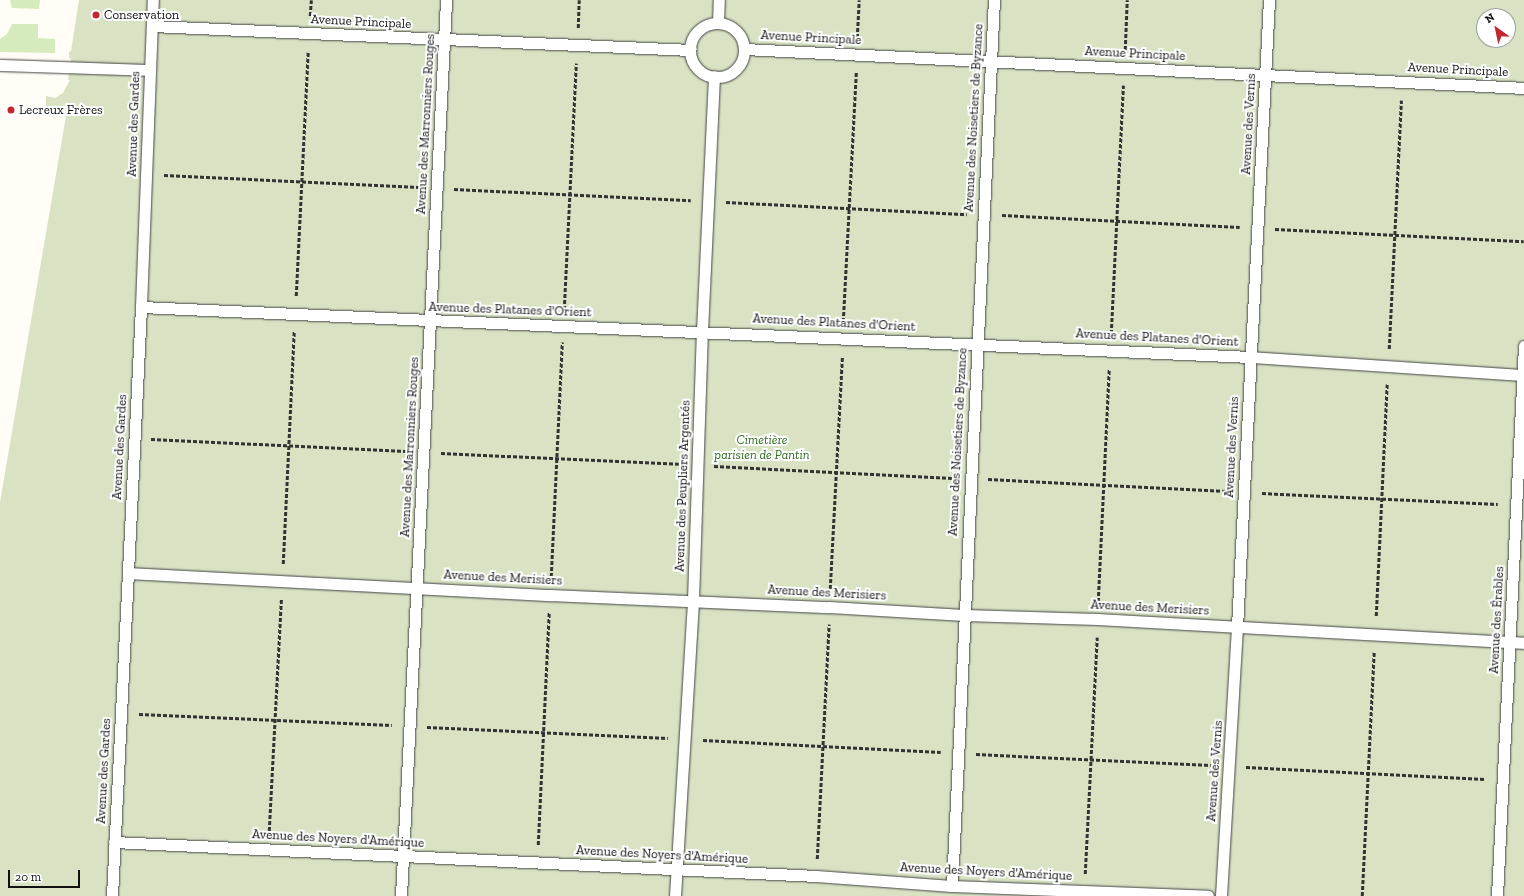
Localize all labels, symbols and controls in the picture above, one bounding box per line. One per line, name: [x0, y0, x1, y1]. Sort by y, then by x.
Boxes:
place label: Conservation: [104, 7, 179, 23]
north arrow: [1476, 8, 1516, 48]
marker: Conservation: [91, 10, 101, 20]
text: N: [1483, 11, 1497, 26]
street label: Avenue Principale: [310, 12, 412, 32]
street label: Avenue des Noisetiers de Byzance: [961, 23, 987, 213]
street label: Avenue Principale: [760, 28, 862, 48]
street label: Avenue des Marronniers Rouges: [413, 33, 439, 215]
street label: Avenue Principale: [1084, 44, 1186, 64]
street label: Avenue Principale: [1407, 60, 1509, 80]
street label: Avenue des Gardes: [124, 71, 144, 177]
street label: Avenue des Vernis: [1239, 73, 1259, 175]
place label: Lecreux Frères: [19, 102, 103, 118]
marker: Lecreux Frères: [6, 105, 16, 115]
street label: Avenue des Platanes d'Orient: [428, 299, 592, 321]
street label: Avenue des Platanes d'Orient: [752, 311, 916, 335]
street label: Avenue des Platanes d'Orient: [1075, 326, 1239, 350]
street label: Avenue des Noisetiers de Byzance: [945, 347, 971, 537]
street label: Avenue des Marronniers Rouges: [397, 356, 423, 538]
street label: Avenue des Gardes: [109, 394, 131, 500]
street label: Avenue des Vernis: [1222, 396, 1242, 498]
street label: Avenue des Peupliers Argentés: [672, 400, 694, 572]
park label: Cimetière parisien de Pantin: [714, 433, 810, 464]
street label: Avenue des Érables: [1486, 566, 1508, 674]
street label: Avenue des Merisiers: [443, 567, 563, 589]
street label: Avenue des Merisiers: [767, 582, 887, 604]
street label: Avenue des Merisiers: [1090, 597, 1210, 619]
street label: Avenue des Gardes: [93, 718, 115, 824]
street label: Avenue des Vernis: [1204, 720, 1226, 822]
street label: Avenue des Noyers d'Amérique: [252, 827, 424, 851]
street label: Avenue des Noyers d'Amérique: [576, 843, 748, 867]
street label: Avenue des Noyers d'Amérique: [900, 860, 1072, 884]
scale bar: [10, 862, 82, 888]
text: 20 m: [15, 870, 41, 884]

